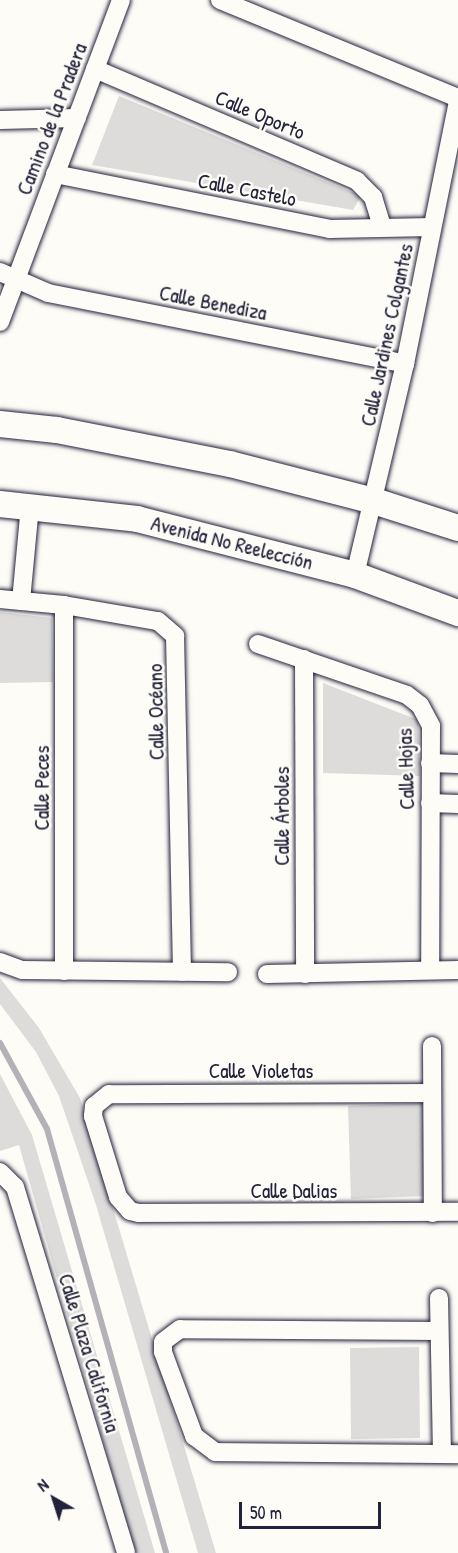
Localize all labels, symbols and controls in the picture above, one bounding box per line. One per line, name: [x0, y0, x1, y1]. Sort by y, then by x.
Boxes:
street label: Camino de la Pradera: [11, 39, 93, 199]
street label: Calle Oporto: [211, 85, 309, 145]
street label: Calle Castelo: [196, 168, 298, 212]
street label: Calle Jardines Colgantes: [355, 241, 419, 429]
street label: Calle Benediza: [157, 280, 269, 326]
street label: Avenida No Reelección: [148, 511, 316, 575]
street label: Calle Océano: [143, 664, 169, 760]
street label: Calle Hojas: [392, 728, 420, 810]
street label: Calle Peces: [29, 745, 55, 831]
street label: Calle Árboles: [269, 766, 295, 866]
street label: Calle Violetas: [209, 1058, 313, 1084]
street label: Calle Dalias: [251, 1178, 337, 1204]
street label: Calle Plaza California: [53, 1271, 125, 1435]
north arrow: [24, 1469, 84, 1529]
text: N: [32, 1474, 53, 1496]
scale bar: [242, 1490, 384, 1528]
text: 50 m: [250, 1500, 282, 1525]

